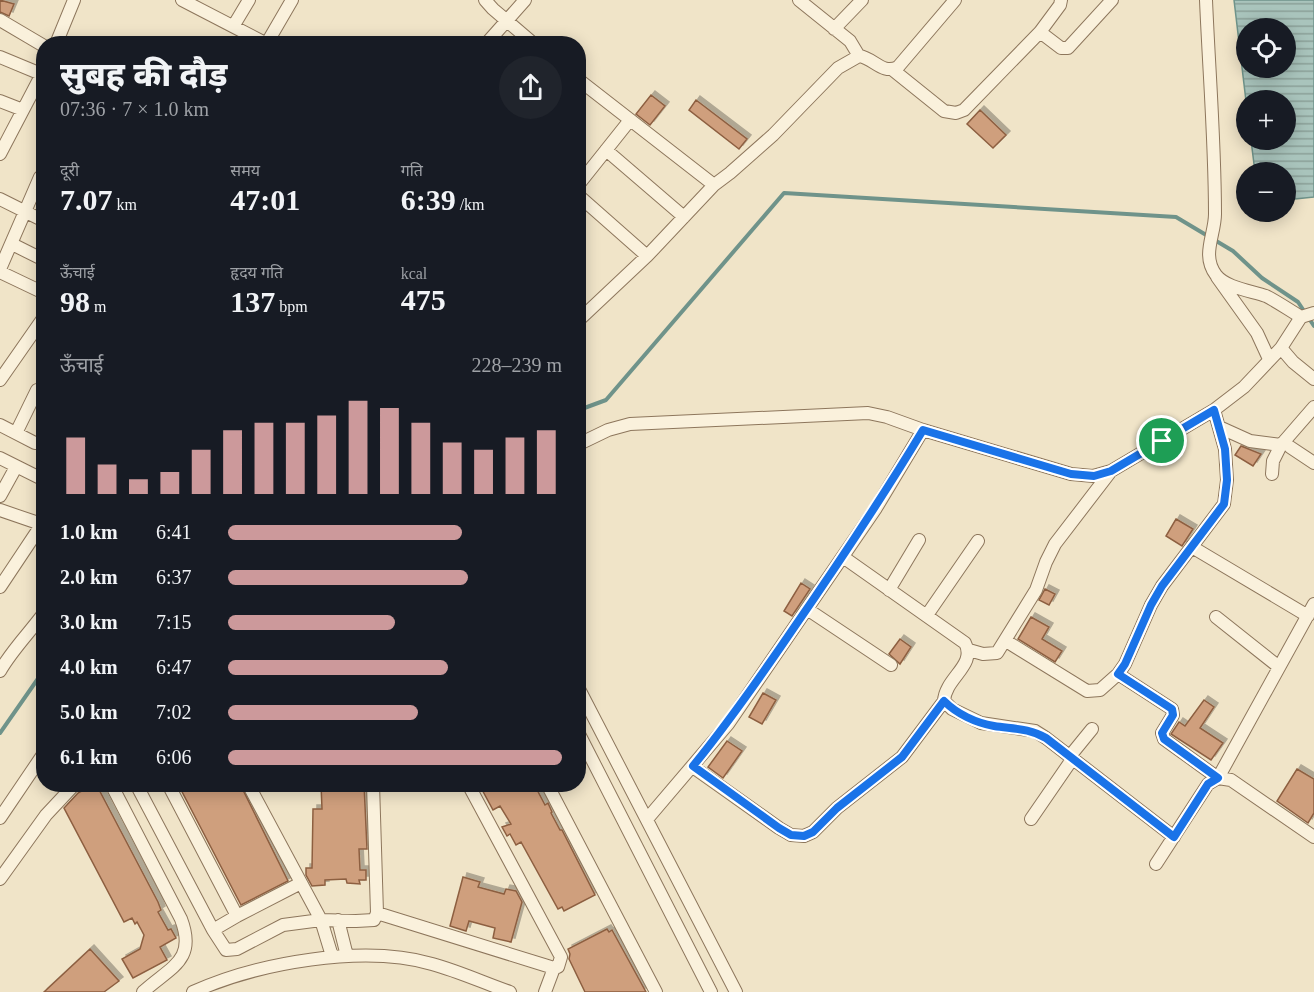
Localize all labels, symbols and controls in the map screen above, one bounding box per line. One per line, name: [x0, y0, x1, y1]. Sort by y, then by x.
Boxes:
map controls: [1236, 18, 1296, 222]
button: locate: [1236, 18, 1296, 78]
button: share: [499, 56, 562, 119]
text: सुबह की दौड़: [60, 57, 228, 93]
button: +: [1236, 90, 1296, 150]
text: 07:36 · 7 × 1.0 km: [60, 98, 209, 120]
text: दूरी: [60, 162, 79, 179]
text: समय: [230, 162, 260, 179]
text: गति: [401, 162, 423, 179]
button: −: [1236, 162, 1296, 222]
text: 7.07: [60, 183, 113, 216]
text: 47:01: [230, 183, 300, 216]
text: 6:39: [401, 183, 456, 216]
text: km: [113, 196, 137, 213]
text: /km: [456, 196, 485, 213]
text: ऊँचाई: [60, 264, 95, 281]
text: हृदय गति: [230, 264, 283, 281]
text: kcal: [401, 265, 427, 282]
text: 475: [401, 283, 446, 316]
text: 98: [60, 285, 90, 318]
text: 137: [230, 285, 275, 318]
text: m: [90, 298, 106, 315]
text: bpm: [275, 298, 308, 315]
text: ऊँचाई: [60, 354, 103, 376]
text: 228–239 m: [471, 354, 562, 376]
pin: [1136, 415, 1187, 466]
icon: arrive: [1145, 424, 1178, 457]
text: 1.0 km: [60, 521, 118, 543]
text: 6:41: [156, 521, 192, 543]
text: 2.0 km: [60, 566, 118, 588]
text: 6:37: [156, 566, 192, 588]
text: 3.0 km: [60, 611, 118, 633]
text: 7:15: [156, 611, 192, 633]
text: 4.0 km: [60, 656, 118, 678]
text: 6:47: [156, 656, 192, 678]
text: 5.0 km: [60, 701, 118, 723]
text: 7:02: [156, 701, 192, 723]
text: 6.1 km: [60, 746, 118, 768]
text: 6:06: [156, 746, 192, 768]

